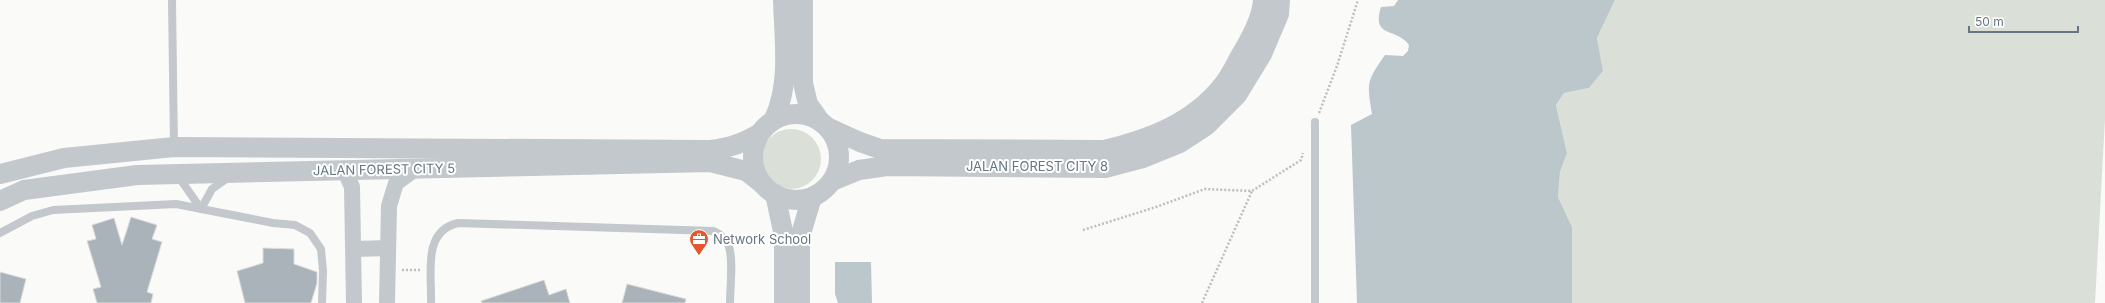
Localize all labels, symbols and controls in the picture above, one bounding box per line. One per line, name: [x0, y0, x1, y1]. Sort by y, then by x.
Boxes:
scale bar: [1969, 8, 2078, 34]
text: 50 m: [1975, 14, 2004, 29]
street label: JALAN FOREST CITY 8: [966, 158, 1108, 174]
street label: JALAN FOREST CITY 5: [313, 160, 455, 178]
office icon: Network School: [688, 228, 710, 256]
place label: Network School: [713, 231, 811, 247]

